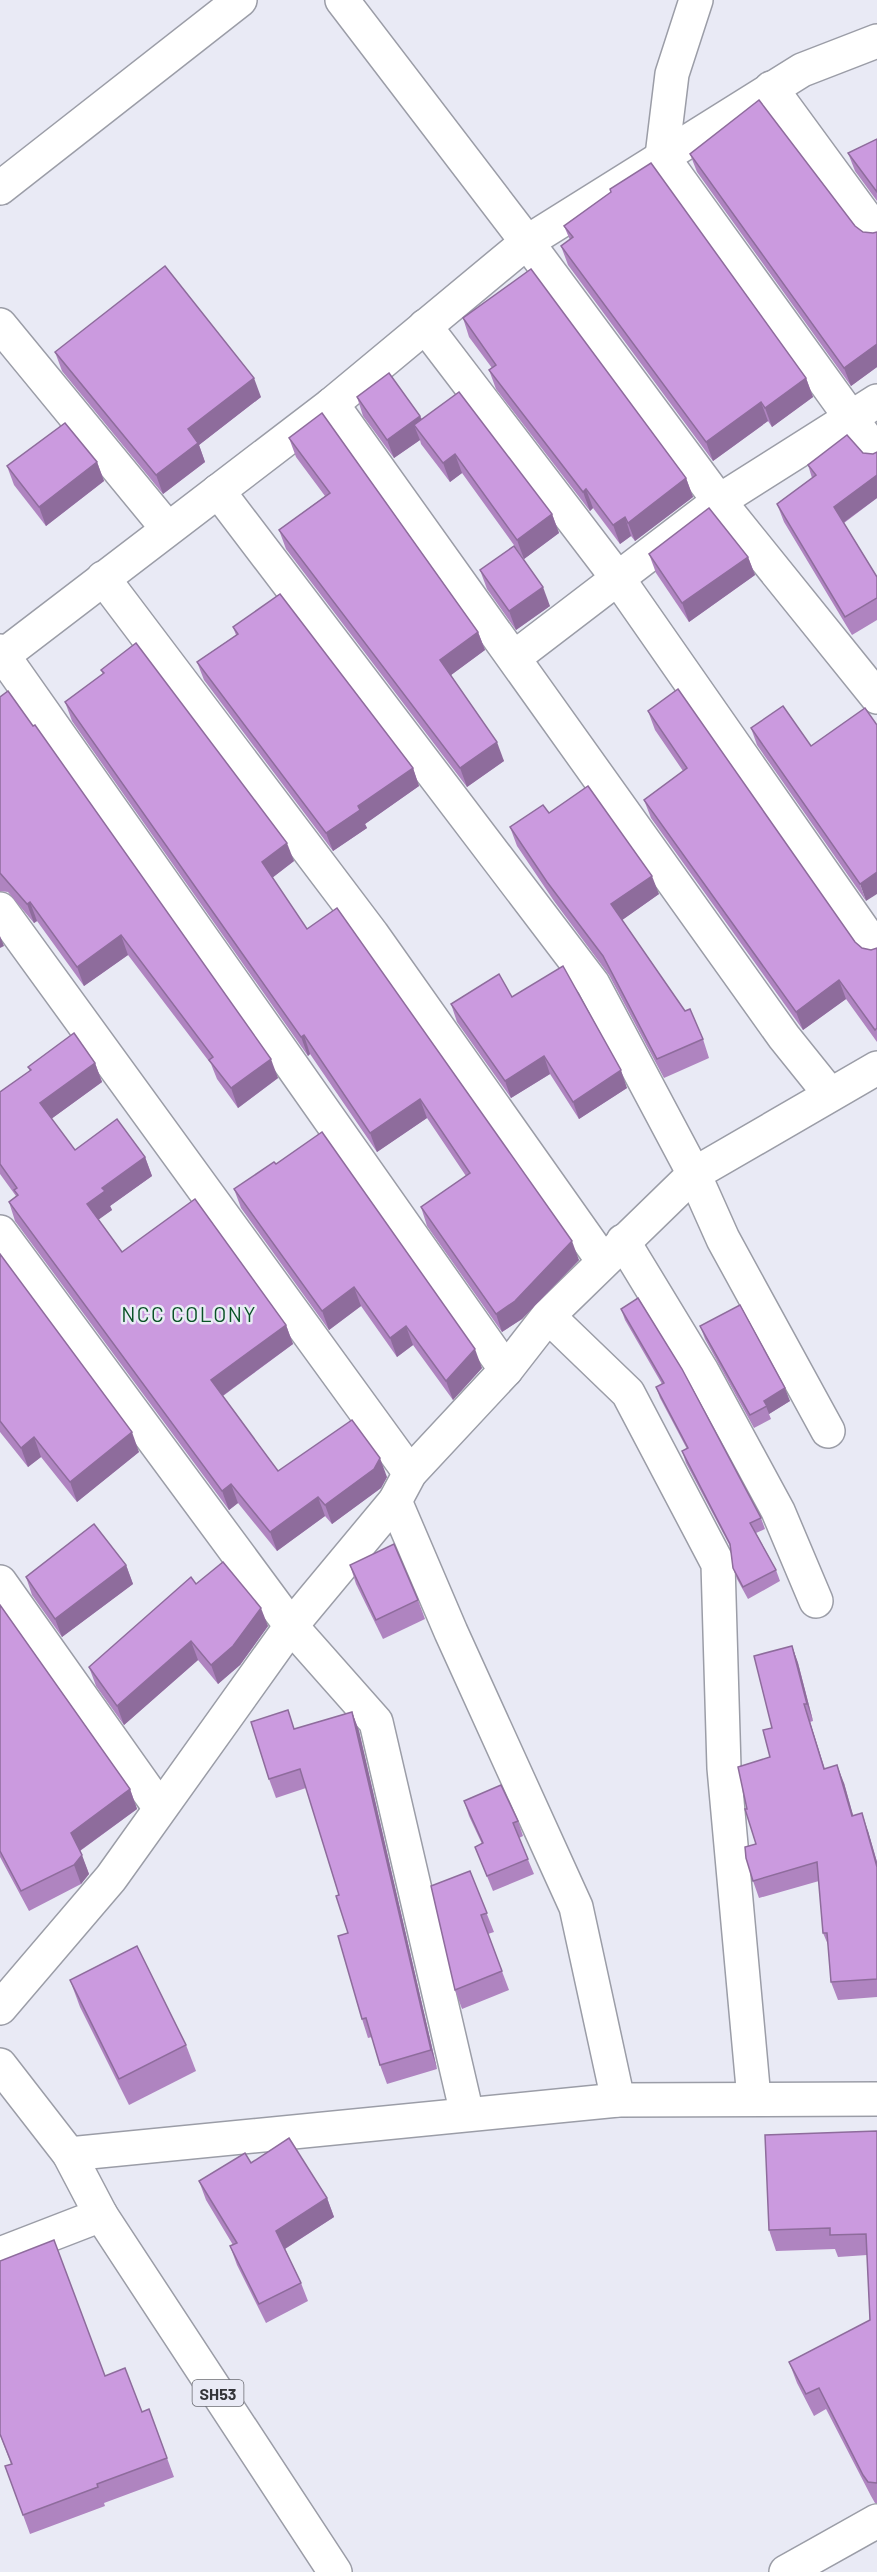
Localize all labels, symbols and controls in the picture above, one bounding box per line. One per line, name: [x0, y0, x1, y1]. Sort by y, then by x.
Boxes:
district label: NCC COLONY: [121, 1301, 257, 1326]
road number: SH53: [192, 2380, 244, 2406]

